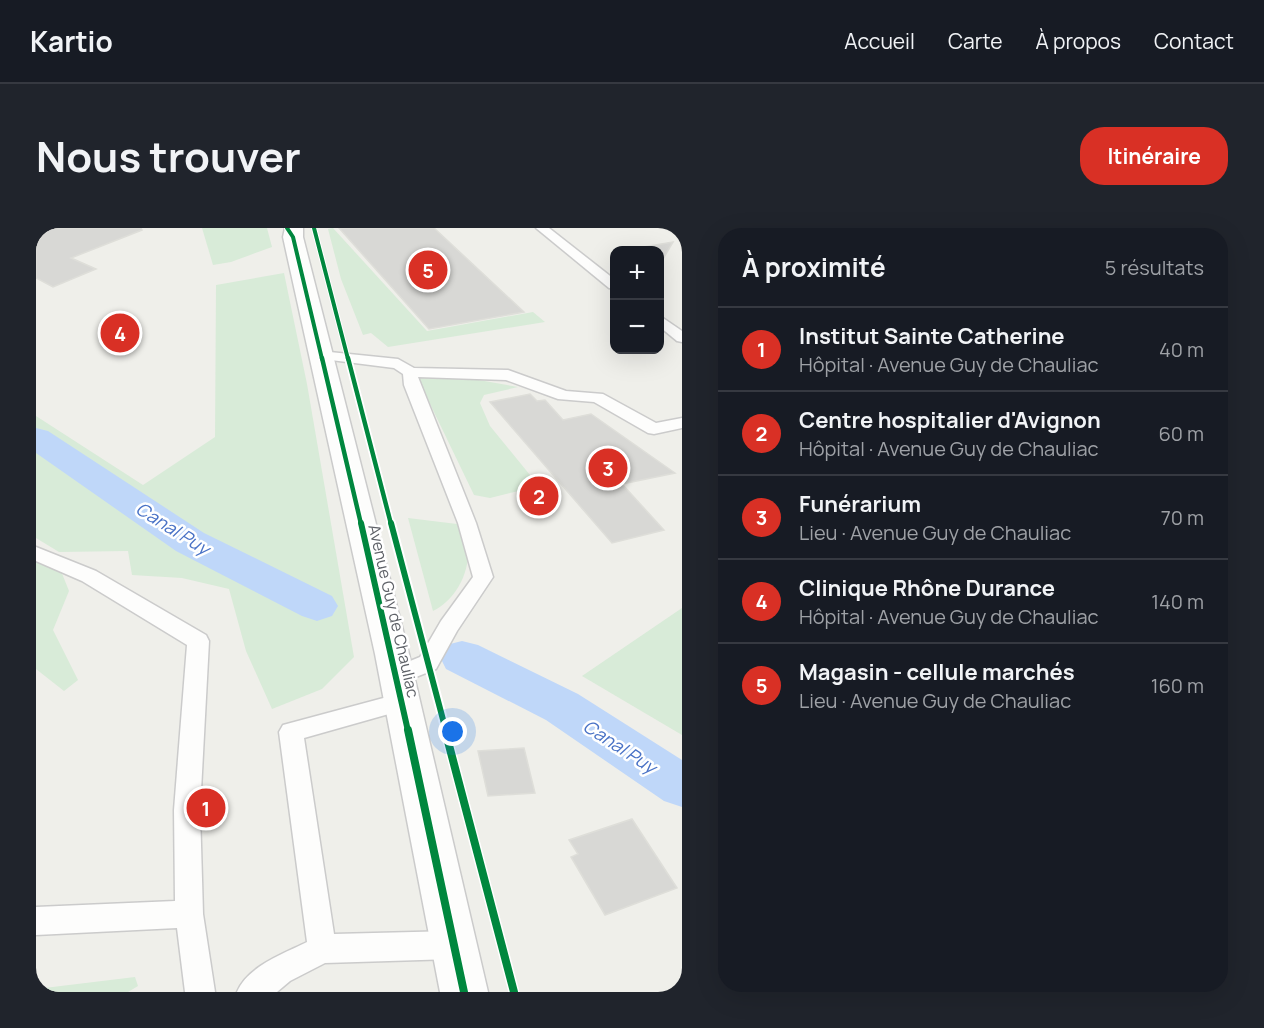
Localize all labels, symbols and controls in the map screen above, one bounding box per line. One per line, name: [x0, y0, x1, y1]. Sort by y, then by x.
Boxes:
text: Kartio: [30, 22, 113, 60]
text: Accueil: [844, 27, 915, 55]
text: Carte: [948, 27, 1002, 55]
text: À propos: [1035, 27, 1121, 55]
text: Contact: [1154, 27, 1234, 55]
text: Nous trouver: [36, 127, 301, 185]
button: Itinéraire: [1080, 127, 1228, 185]
map controls: [610, 246, 664, 354]
button: +: [610, 246, 664, 300]
pin: 5: [408, 248, 448, 292]
text: À proximité: [742, 249, 886, 285]
text: 5 résultats: [1105, 254, 1204, 281]
button: −: [610, 300, 664, 354]
pin: 4: [100, 310, 140, 356]
text: Institut Sainte Catherine: [799, 321, 1065, 351]
text: 1: [757, 336, 766, 363]
text: 40 m: [1159, 336, 1204, 363]
text: Hôpital · Avenue Guy de Chauliac: [799, 351, 1099, 378]
text: Centre hospitalier d'Avignon: [799, 405, 1101, 435]
text: 2: [756, 420, 767, 447]
text: 60 m: [1158, 420, 1204, 447]
text: Hôpital · Avenue Guy de Chauliac: [799, 435, 1099, 462]
pin: 3: [588, 446, 628, 490]
pin: 2: [520, 474, 558, 518]
text: Funérarium: [799, 489, 921, 519]
water label: Canal Puy: [132, 496, 216, 561]
text: 3: [756, 504, 767, 531]
text: 70 m: [1161, 504, 1204, 531]
text: Lieu · Avenue Guy de Chauliac: [799, 519, 1071, 546]
street label: Avenue Guy de Chauliac: [363, 522, 425, 700]
text: Clinique Rhône Durance: [799, 573, 1055, 603]
text: 4: [755, 588, 768, 615]
text: 140 m: [1151, 588, 1204, 615]
text: Hôpital · Avenue Guy de Chauliac: [799, 603, 1099, 630]
text: Magasin - cellule marchés: [799, 657, 1075, 687]
text: 5: [756, 672, 767, 699]
text: 160 m: [1151, 672, 1204, 699]
text: Lieu · Avenue Guy de Chauliac: [799, 687, 1071, 714]
water label: Canal Puy: [579, 713, 663, 780]
your location: [438, 717, 467, 746]
pin: 1: [186, 786, 226, 830]

